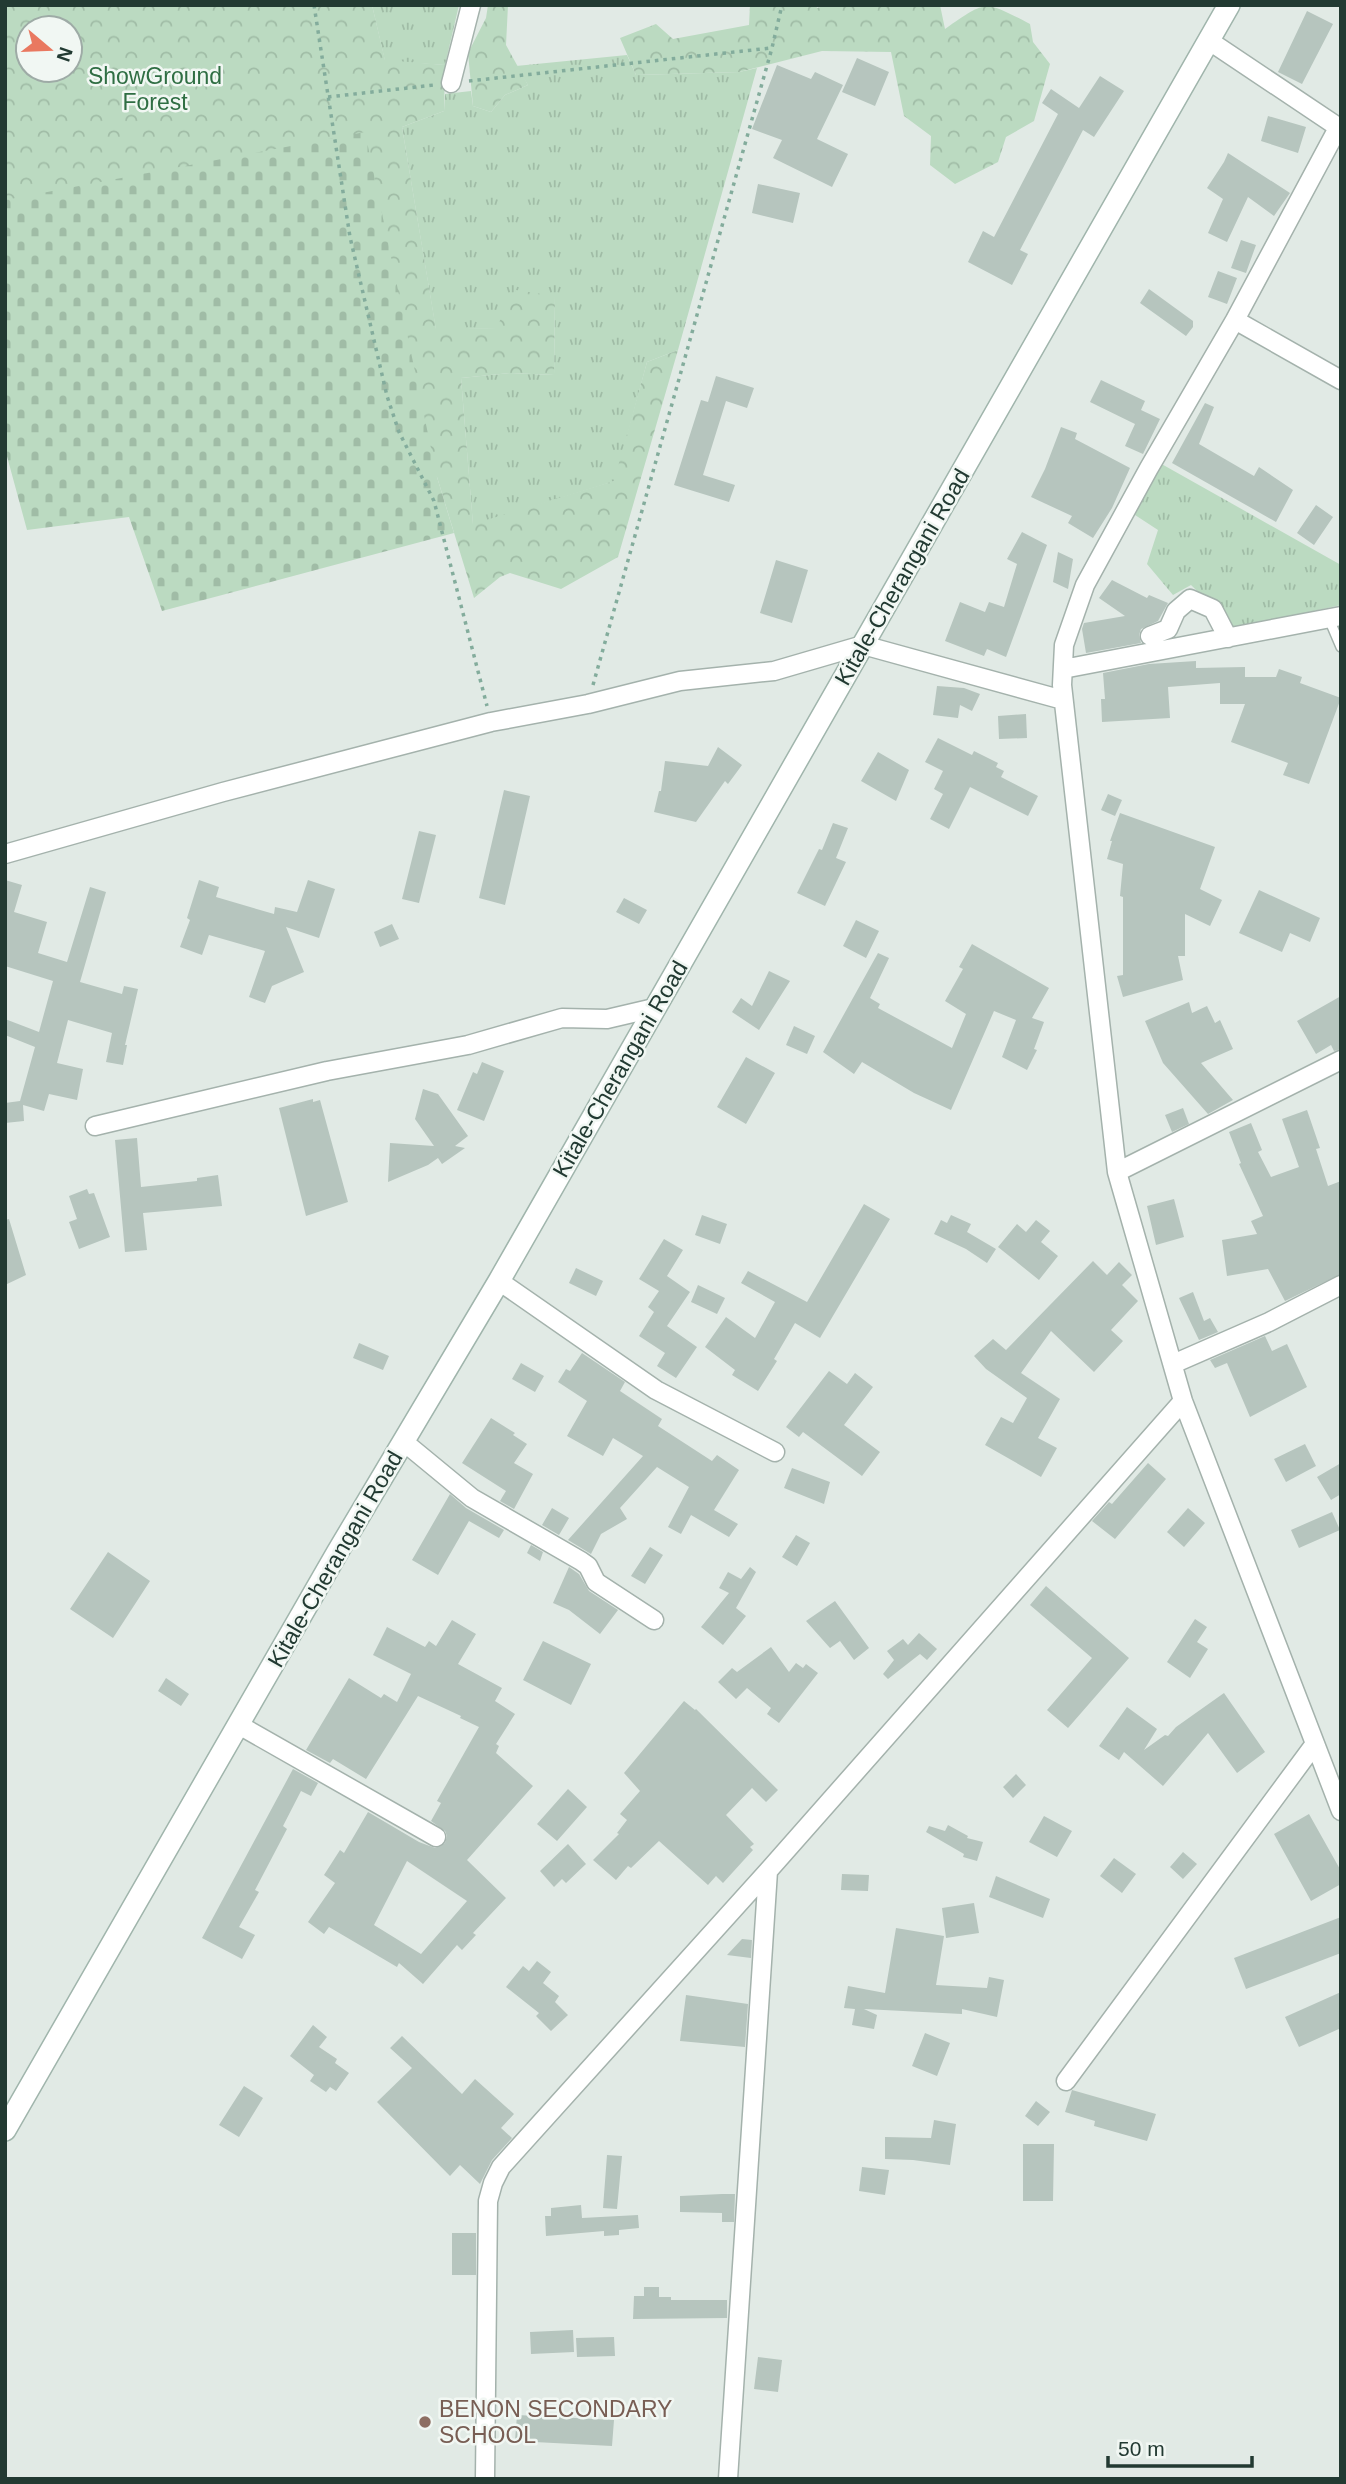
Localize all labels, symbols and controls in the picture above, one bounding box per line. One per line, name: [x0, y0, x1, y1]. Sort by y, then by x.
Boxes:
north arrow: [14, 14, 84, 84]
text: N: [52, 44, 77, 64]
park label: ShowGround Forest: [88, 63, 222, 115]
street label: Kitale-Cherangani Road: [829, 464, 975, 690]
street label: Kitale-Cherangani Road: [547, 956, 693, 1182]
street label: Kitale-Cherangani Road: [262, 1446, 408, 1672]
place label: BENON SECONDARY SCHOOL: [439, 2396, 672, 2448]
marker: BENON SECONDARY SCHOOL: [417, 2414, 433, 2430]
scale bar: [1108, 2424, 1252, 2468]
text: 50 m: [1118, 2437, 1165, 2460]

